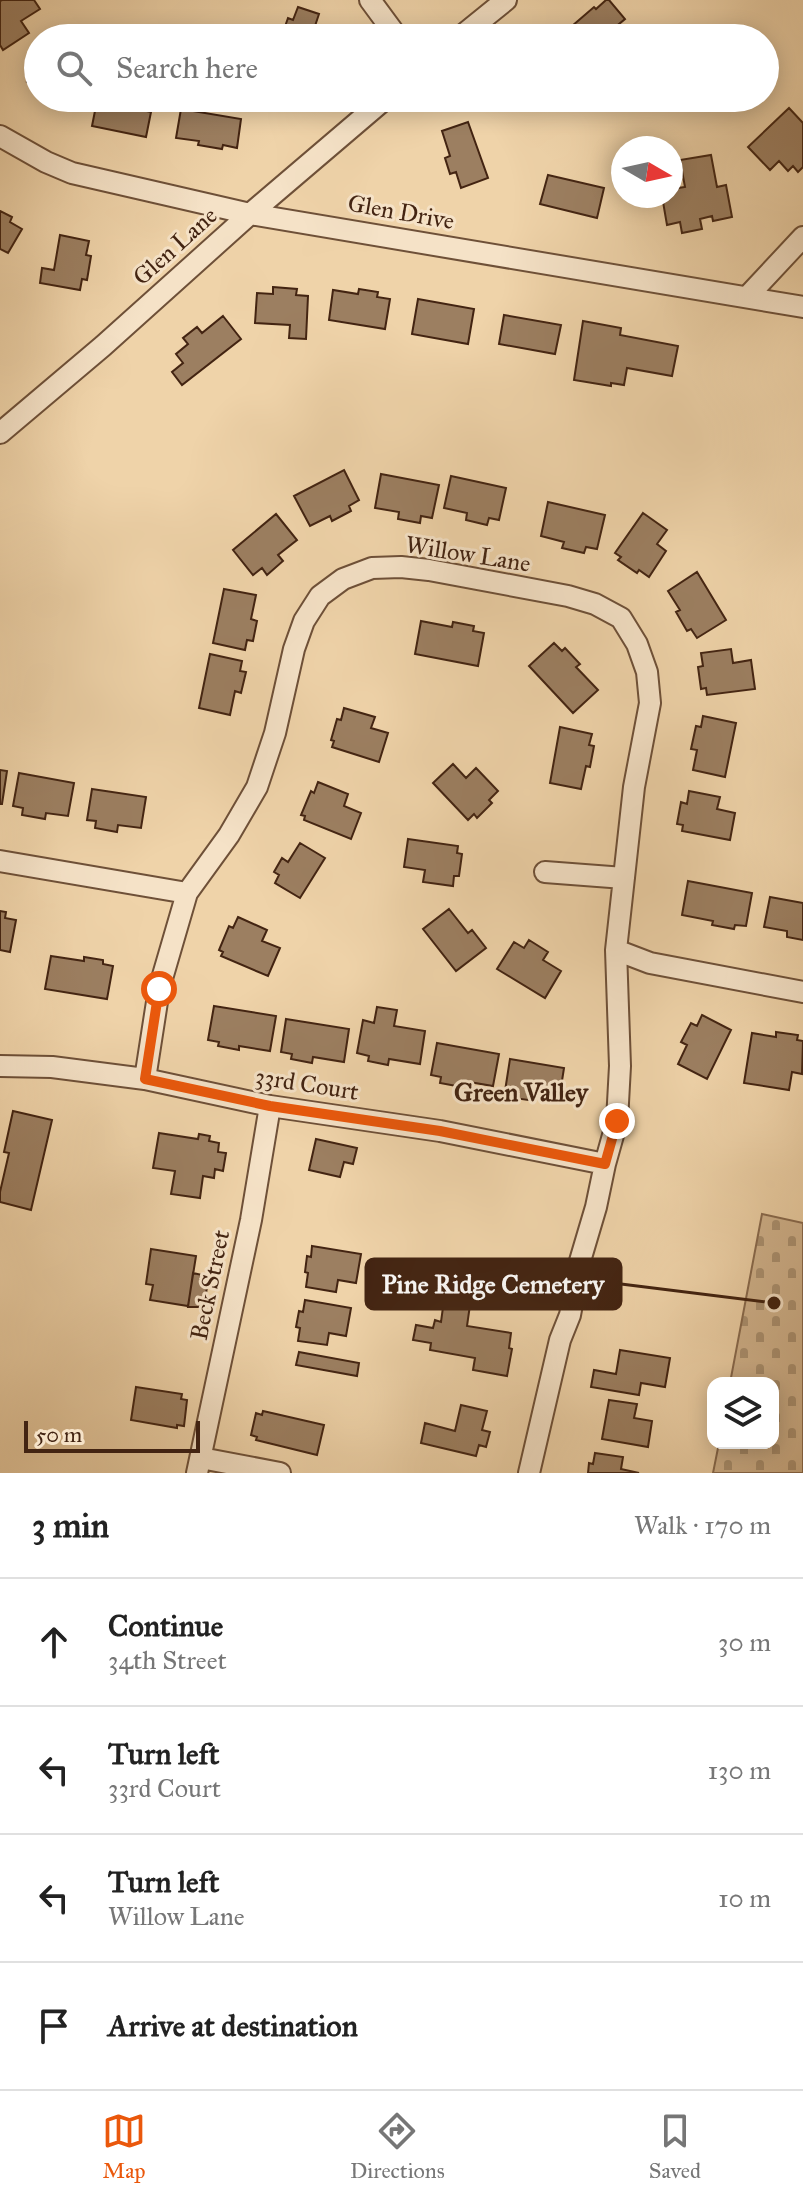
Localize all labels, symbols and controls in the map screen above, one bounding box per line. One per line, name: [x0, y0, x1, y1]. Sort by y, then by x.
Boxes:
search box: [24, 24, 779, 112]
icon: search: [52, 46, 96, 90]
text: Search here: [116, 50, 258, 86]
north arrow: [611, 136, 683, 208]
street label: Glen Drive: [345, 188, 457, 236]
street label: Glen Lane: [127, 200, 223, 292]
street label: Willow Lane: [403, 529, 533, 579]
route start: [141, 971, 177, 1007]
street label: 33rd Court: [253, 1061, 361, 1107]
district label: Green Valley: [454, 1076, 590, 1108]
route end: [599, 1103, 635, 1139]
street label: Beck Street: [184, 1227, 236, 1343]
callout: Pine Ridge Cemetery: [366, 1259, 621, 1309]
text: Pine Ridge Cemetery: [382, 1268, 606, 1301]
map controls: [707, 1377, 779, 1449]
button: layers: [707, 1377, 779, 1449]
scale bar: [24, 1417, 200, 1453]
text: 50 m: [36, 1421, 82, 1448]
text: 3 min: [32, 1505, 109, 1546]
text: Walk · 170 m: [634, 1509, 771, 1541]
text: Continue: [108, 1608, 223, 1644]
icon: ahead: [32, 1620, 76, 1664]
text: 30 m: [718, 1626, 771, 1658]
text: 34th Street: [108, 1644, 227, 1676]
text: Turn left: [108, 1736, 219, 1772]
icon: left: [32, 1748, 76, 1792]
text: 130 m: [708, 1754, 771, 1786]
text: 33rd Court: [108, 1772, 221, 1804]
text: Turn left: [108, 1864, 219, 1900]
icon: left: [32, 1876, 76, 1920]
text: 10 m: [718, 1882, 771, 1914]
text: Willow Lane: [108, 1900, 245, 1932]
icon: arrive: [32, 2004, 76, 2048]
text: Arrive at destination: [108, 2008, 358, 2044]
tab: Map: [102, 2109, 146, 2184]
tab: Directions: [350, 2109, 445, 2184]
tab: Saved: [649, 2109, 701, 2184]

